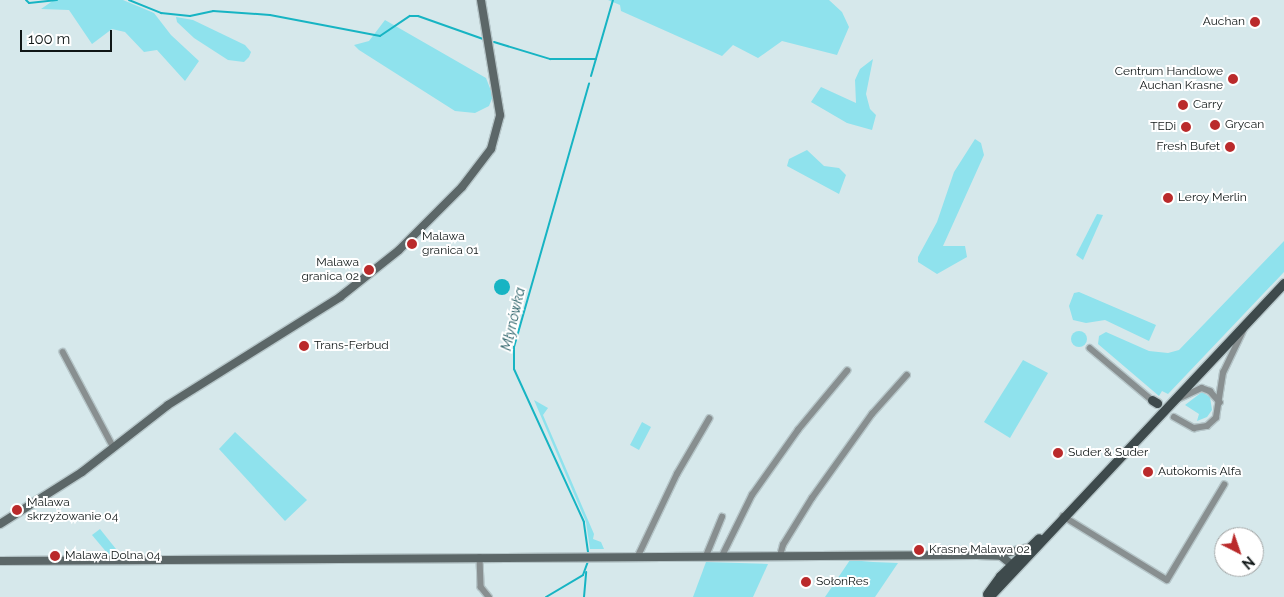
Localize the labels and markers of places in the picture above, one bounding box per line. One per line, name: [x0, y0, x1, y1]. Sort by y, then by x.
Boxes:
place label: Auchan: [1203, 15, 1245, 29]
marker: Auchan: [1249, 16, 1261, 28]
place label: Centrum Handlowe Auchan Krasne: [1115, 65, 1223, 93]
marker: Centrum Handlowe Auchan Krasne: [1227, 73, 1239, 85]
place label: Carry: [1193, 98, 1223, 112]
marker: Carry: [1177, 99, 1189, 111]
place label: Grycan: [1225, 118, 1264, 132]
marker: Grycan: [1209, 119, 1221, 131]
place label: TEDi: [1150, 120, 1176, 134]
marker: TEDi: [1180, 121, 1192, 133]
place label: Fresh Bufet: [1157, 140, 1220, 154]
marker: Fresh Bufet: [1224, 141, 1236, 153]
place label: Leroy Merlin: [1178, 191, 1247, 205]
marker: Leroy Merlin: [1162, 192, 1174, 204]
place label: Malawa granica 01: [422, 230, 478, 258]
marker: Malawa granica 01: [406, 238, 418, 250]
place label: Malawa granica 02: [301, 256, 359, 284]
marker: Malawa granica 02: [363, 264, 375, 276]
place label: Trans-Ferbud: [314, 339, 389, 353]
marker: Trans-Ferbud: [298, 340, 310, 352]
place label: Suder & Suder: [1068, 446, 1148, 460]
marker: Suder & Suder: [1052, 447, 1064, 459]
place label: Autokomis Alfa: [1158, 465, 1242, 479]
marker: Autokomis Alfa: [1142, 466, 1154, 478]
place label: Malawa skrzyżowanie 04: [27, 496, 118, 524]
marker: Malawa skrzyżowanie 04: [11, 504, 23, 516]
place label: Krasne Malawa 02: [929, 543, 1030, 557]
marker: Krasne Malawa 02: [913, 544, 925, 556]
place label: Malawa Dolna 04: [65, 549, 160, 563]
marker: Malawa Dolna 04: [49, 550, 61, 562]
place label: SołonRes: [816, 575, 869, 589]
marker: SołonRes: [800, 576, 812, 588]

